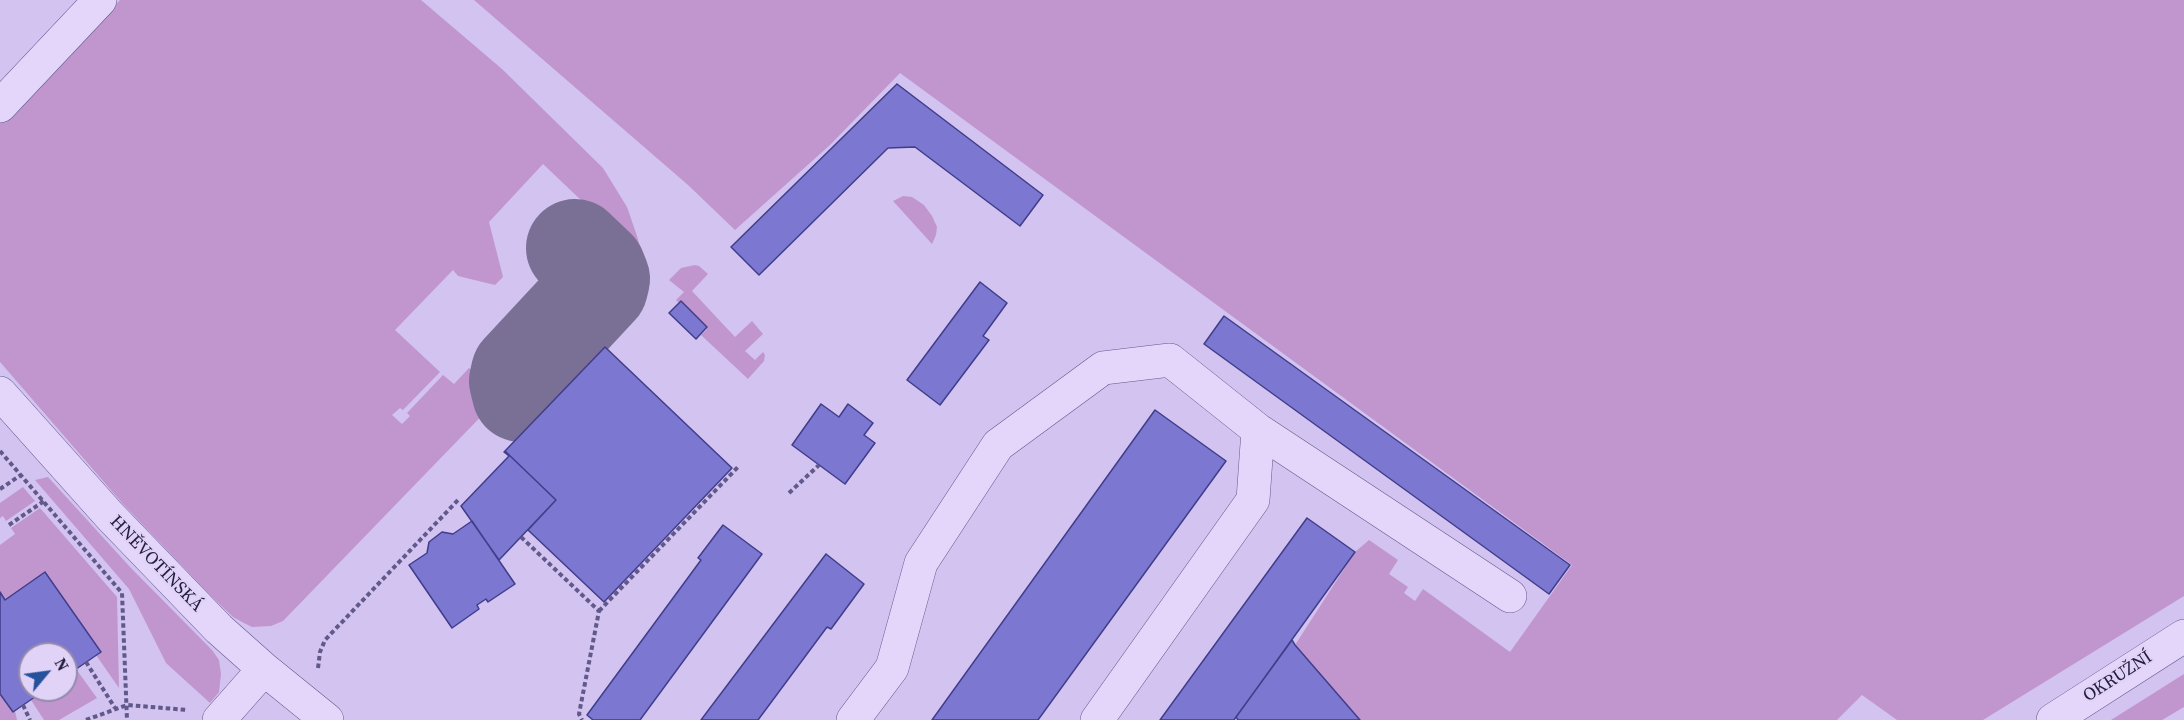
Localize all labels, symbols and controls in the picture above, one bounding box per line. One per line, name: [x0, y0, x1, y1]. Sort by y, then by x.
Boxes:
street label: HNĚVOTÍNSKÁ: [105, 511, 207, 617]
north arrow: [18, 642, 78, 702]
street label: OKRUŽNÍ: [2079, 647, 2157, 707]
text: N: [50, 654, 74, 675]

